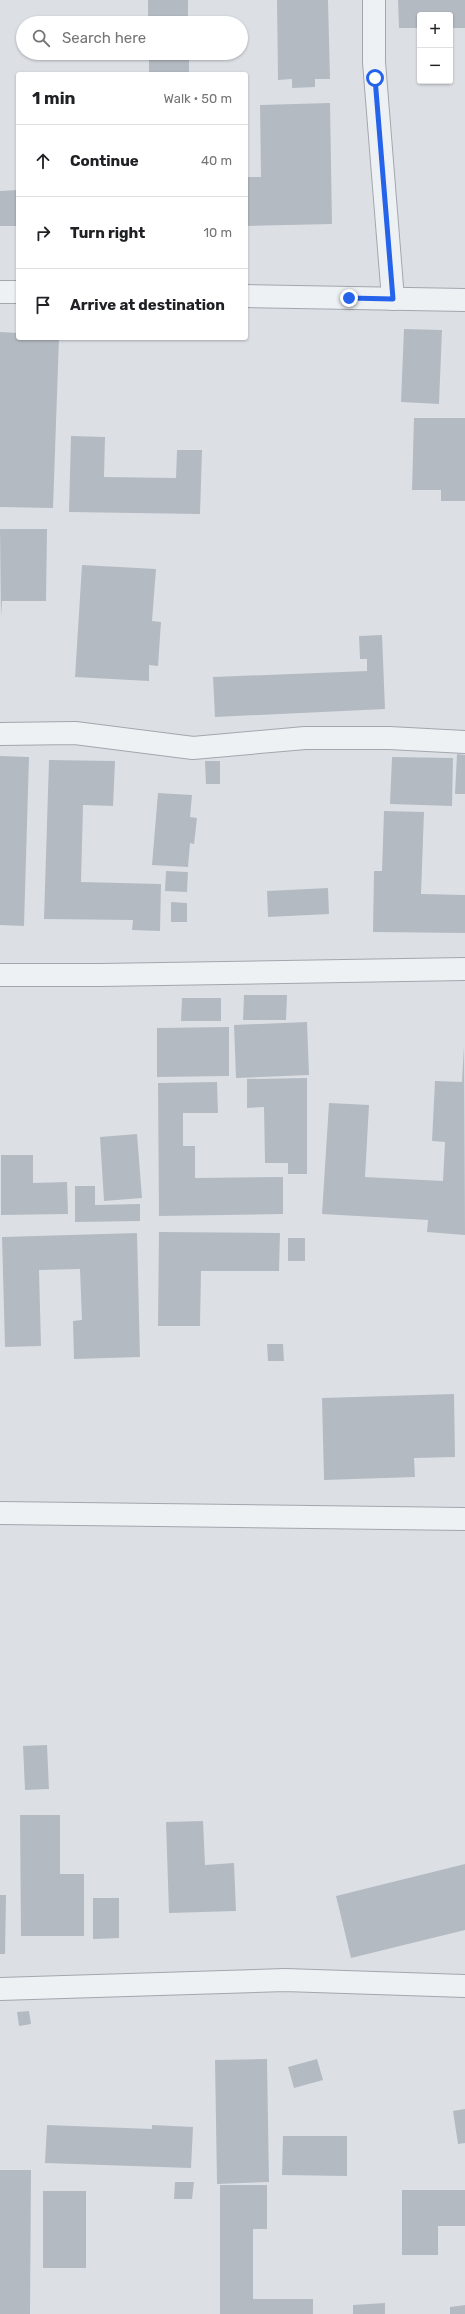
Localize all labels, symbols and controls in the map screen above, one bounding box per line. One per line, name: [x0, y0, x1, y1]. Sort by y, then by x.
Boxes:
map controls: [417, 12, 453, 84]
button: +: [417, 12, 453, 48]
search box: [16, 16, 248, 60]
icon: search: [30, 27, 52, 49]
text: Search here: [62, 29, 146, 47]
button: −: [417, 48, 453, 84]
route start: [366, 69, 384, 87]
text: 1 min: [32, 88, 75, 108]
text: Walk · 50 m: [164, 91, 232, 106]
icon: ahead: [32, 150, 54, 172]
text: Continue: [70, 152, 139, 170]
text: 40 m: [201, 153, 232, 168]
icon: right: [32, 222, 54, 244]
text: Turn right: [70, 224, 145, 242]
text: 10 m: [203, 225, 232, 240]
route end: [340, 289, 358, 307]
icon: arrive: [32, 294, 54, 316]
text: Arrive at destination: [70, 296, 225, 314]

